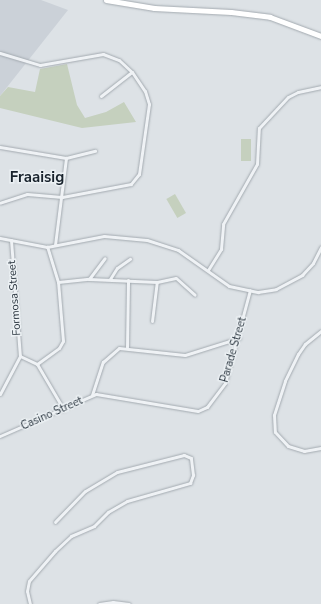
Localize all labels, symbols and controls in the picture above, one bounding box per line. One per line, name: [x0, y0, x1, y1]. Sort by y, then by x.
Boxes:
district label: Fraaisig: [10, 169, 64, 187]
street label: Formosa Street: [6, 260, 24, 336]
street label: Parade Street: [218, 316, 250, 384]
street label: Casino Street: [19, 395, 85, 433]

